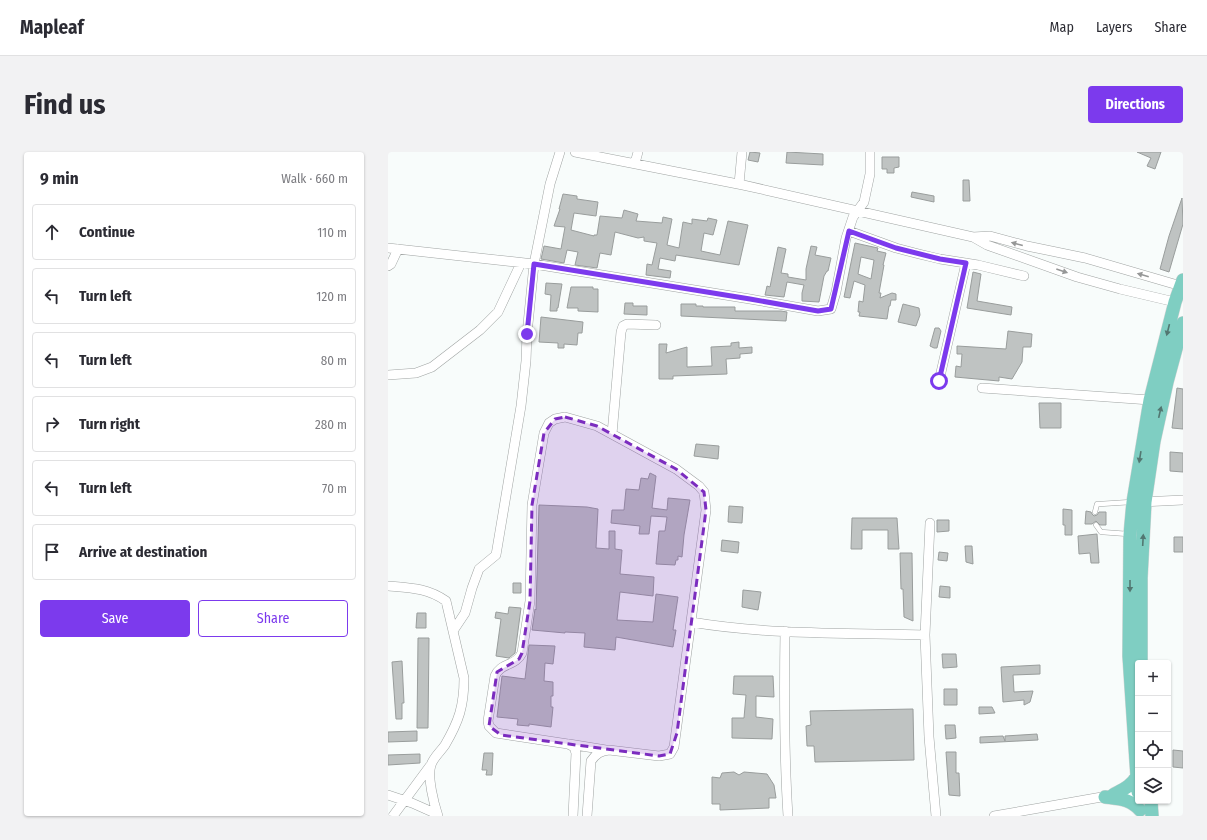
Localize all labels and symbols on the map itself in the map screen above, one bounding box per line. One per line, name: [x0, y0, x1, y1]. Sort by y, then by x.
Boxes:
one-way arrow: [1011, 240, 1023, 246]
one-way arrow: [1056, 268, 1068, 274]
one-way arrow: [1137, 272, 1149, 278]
one-way arrow: [1164, 324, 1170, 336]
route end: [518, 325, 536, 343]
route start: [930, 372, 948, 390]
one-way arrow: [1158, 405, 1164, 418]
one-way arrow: [1137, 451, 1143, 463]
one-way arrow: [1139, 534, 1146, 546]
one-way arrow: [1127, 580, 1133, 593]

